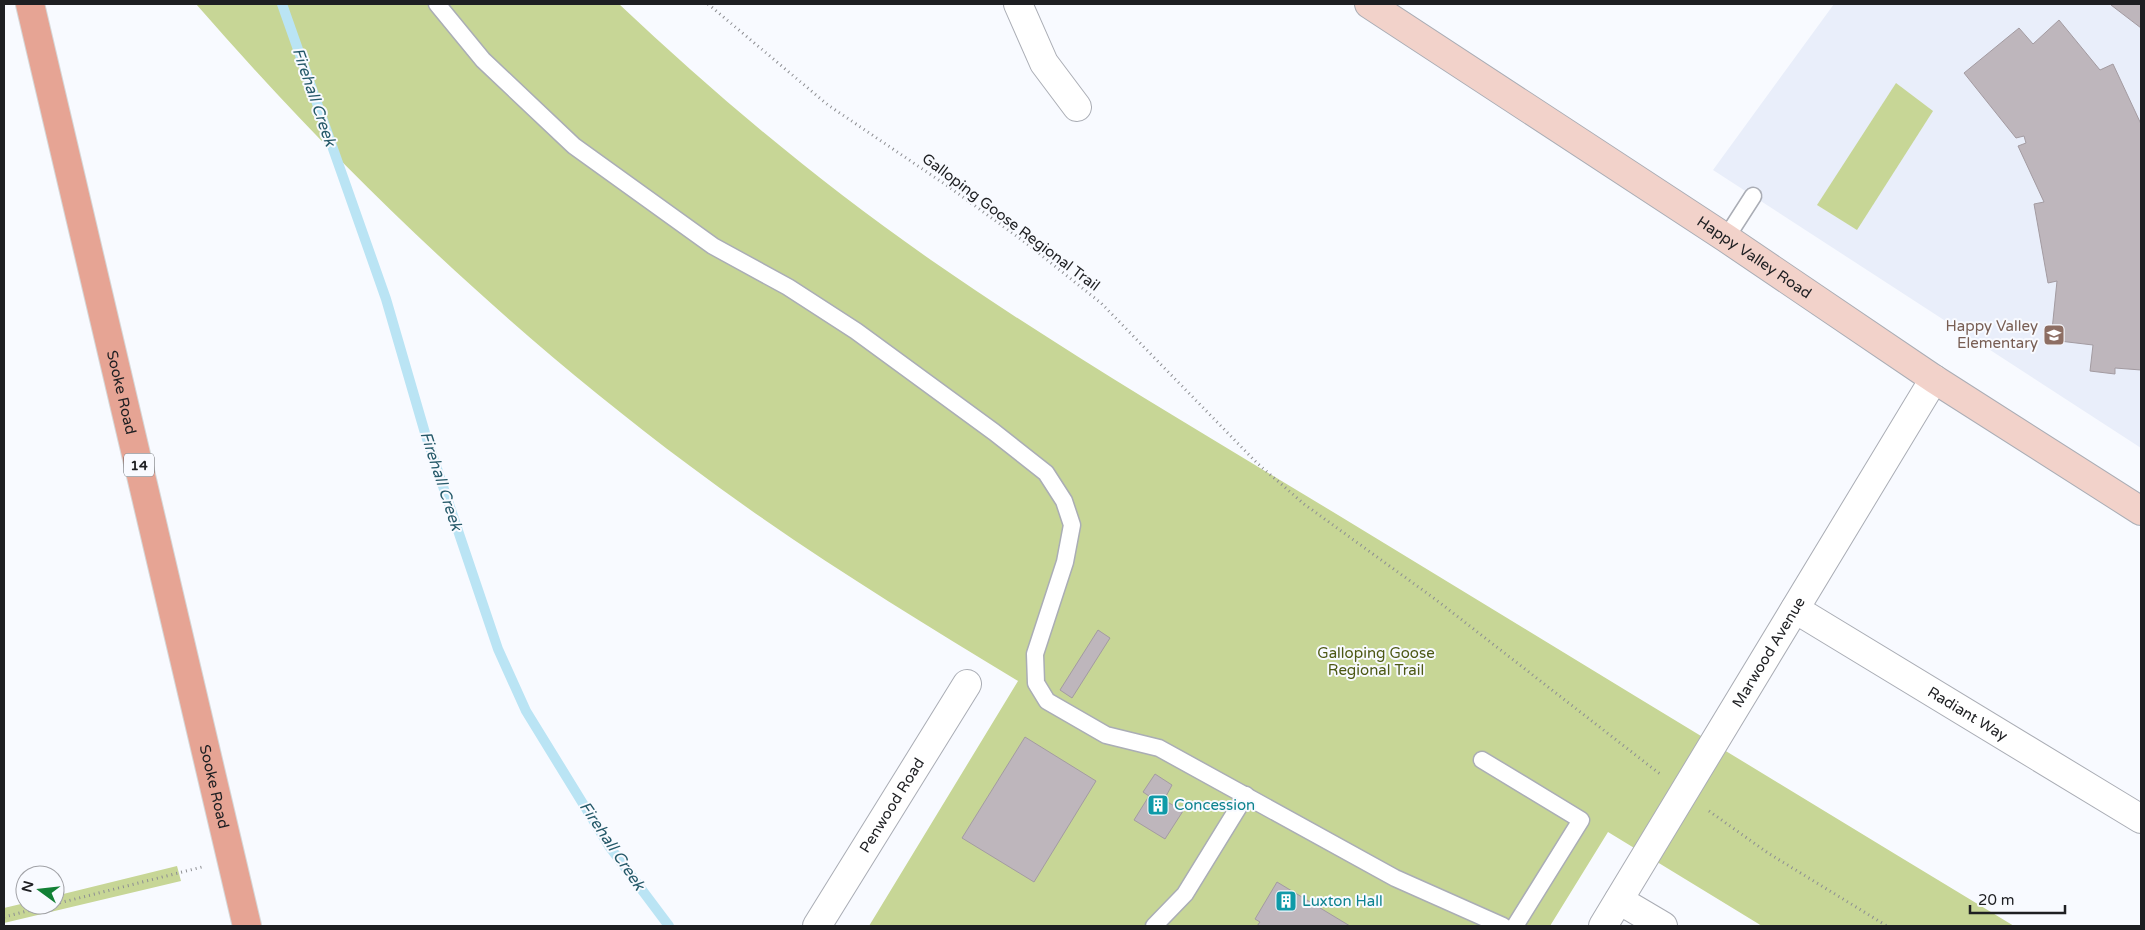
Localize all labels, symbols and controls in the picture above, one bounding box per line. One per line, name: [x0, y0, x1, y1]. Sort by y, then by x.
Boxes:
water label: Firehall Creek: [288, 45, 341, 150]
street label: Galloping Goose Regional Trail: [919, 149, 1103, 295]
street label: Happy Valley Road: [1693, 212, 1815, 302]
place label: Happy Valley Elementary: [1946, 317, 2038, 352]
school or university icon: Happy Valley Elementary: [2042, 323, 2066, 347]
street label: Sooke Road: [103, 349, 140, 436]
water label: Firehall Creek: [416, 429, 467, 534]
road number: 14: [124, 454, 154, 476]
street label: Marwood Avenue: [1728, 594, 1809, 711]
park label: Galloping Goose Regional Trail: [1317, 644, 1435, 679]
street label: Radiant Way: [1924, 683, 2011, 745]
street label: Sooke Road: [196, 743, 233, 830]
street label: Penwood Road: [856, 754, 928, 856]
building icon: Concession: [1146, 793, 1170, 817]
place label: Concession: [1174, 796, 1255, 814]
water label: Firehall Creek: [575, 798, 650, 895]
north arrow: [15, 865, 65, 915]
text: N: [18, 879, 38, 894]
scale bar: [1970, 882, 2065, 914]
building icon: Luxton Hall: [1274, 889, 1298, 913]
text: 20 m: [1978, 891, 2015, 909]
place label: Luxton Hall: [1302, 892, 1383, 910]

